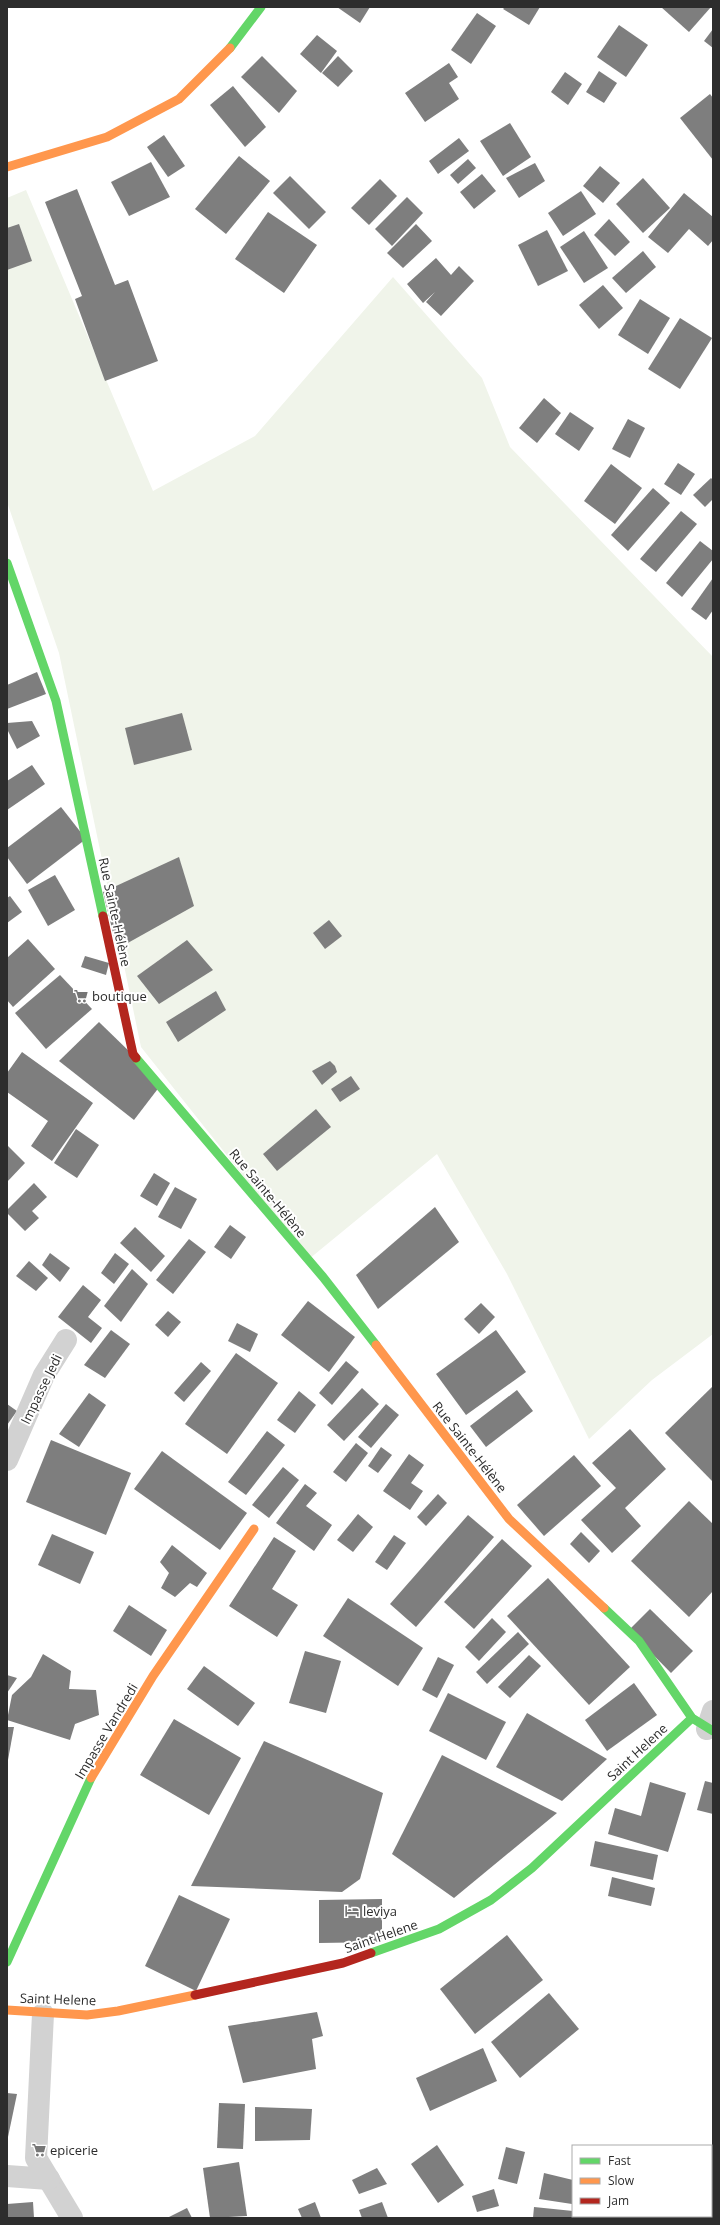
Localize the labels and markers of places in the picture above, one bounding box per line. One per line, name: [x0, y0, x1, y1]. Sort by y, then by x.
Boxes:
place label: boutique: [92, 987, 147, 1005]
supermarket icon: boutique: [73, 988, 89, 1004]
place label: leviya: [363, 1902, 397, 1920]
hotel icon: leviya: [344, 1903, 360, 1919]
place label: epicerie: [50, 2141, 98, 2159]
supermarket icon: epicerie: [31, 2142, 47, 2158]

